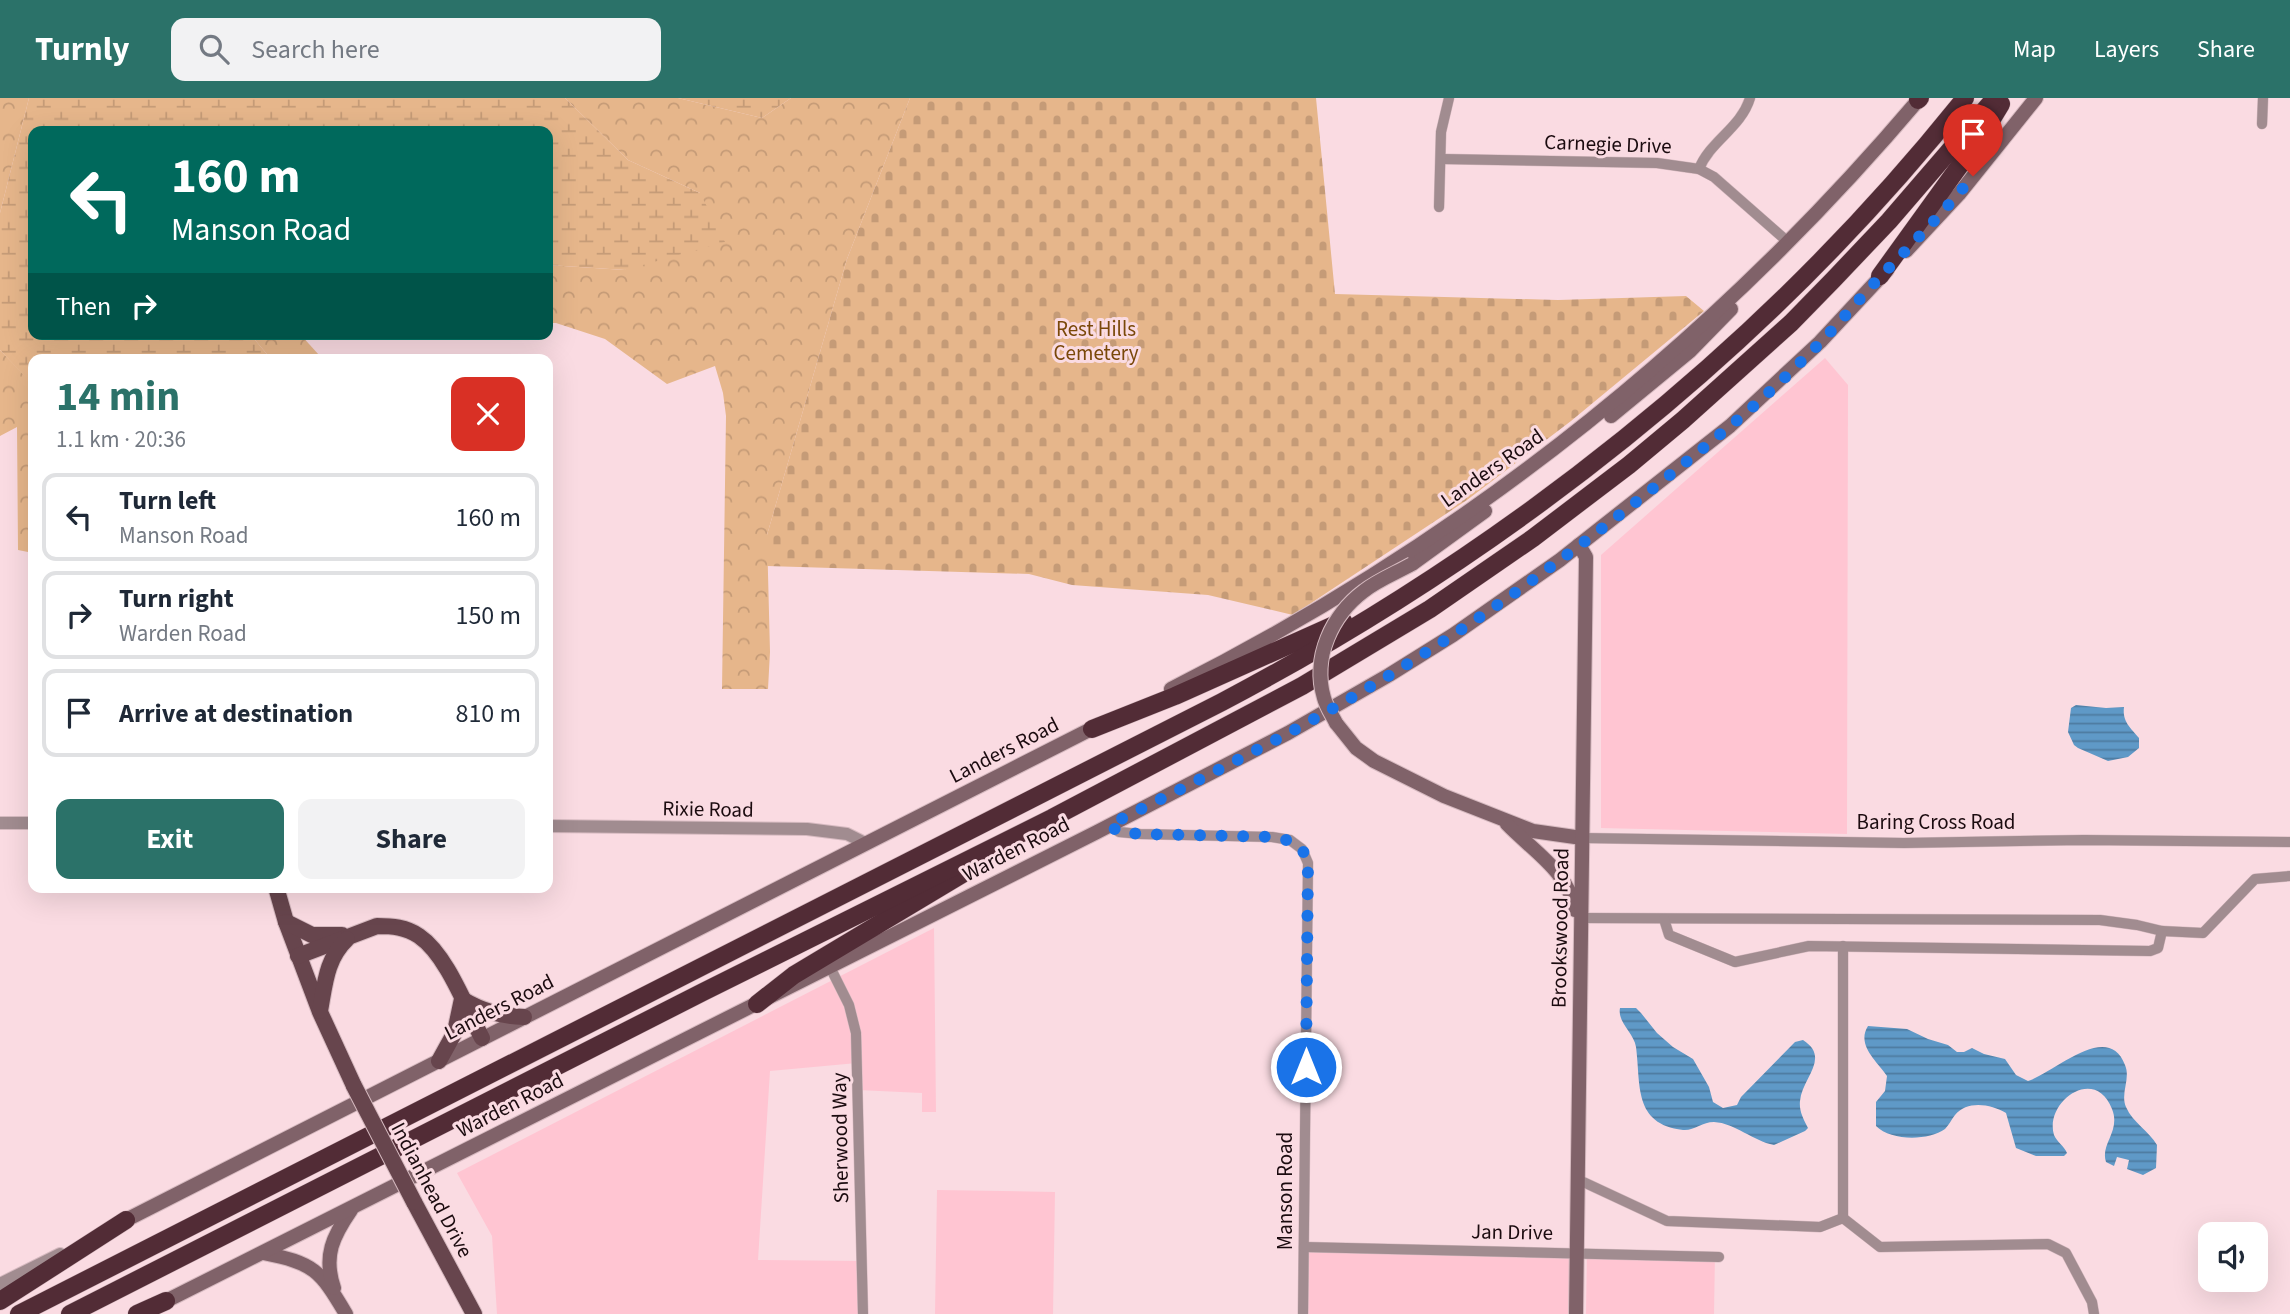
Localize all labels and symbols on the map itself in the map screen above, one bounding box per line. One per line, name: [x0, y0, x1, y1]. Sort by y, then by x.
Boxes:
pin: [1943, 104, 2003, 176]
street label: Carnegie Drive: [1544, 127, 1672, 161]
park label: Rest Hills Cemetery: [1054, 314, 1139, 368]
street label: Landers Road: [1434, 421, 1550, 515]
street label: Landers Road: [944, 709, 1064, 791]
street label: Rixie Road: [662, 793, 754, 825]
street label: Baring Cross Road: [1857, 807, 2015, 837]
street label: Warden Road: [957, 809, 1075, 889]
street label: Brookswood Road: [1544, 848, 1576, 1008]
street label: Landers Road: [439, 966, 559, 1048]
position arrow: [1269, 1030, 1343, 1104]
street label: Warden Road: [451, 1065, 569, 1145]
street label: Sherwood Way: [824, 1072, 856, 1204]
street label: Indianhead Drive: [384, 1117, 480, 1263]
street label: Manson Road: [1270, 1132, 1300, 1250]
street label: Jan Drive: [1471, 1216, 1553, 1248]

